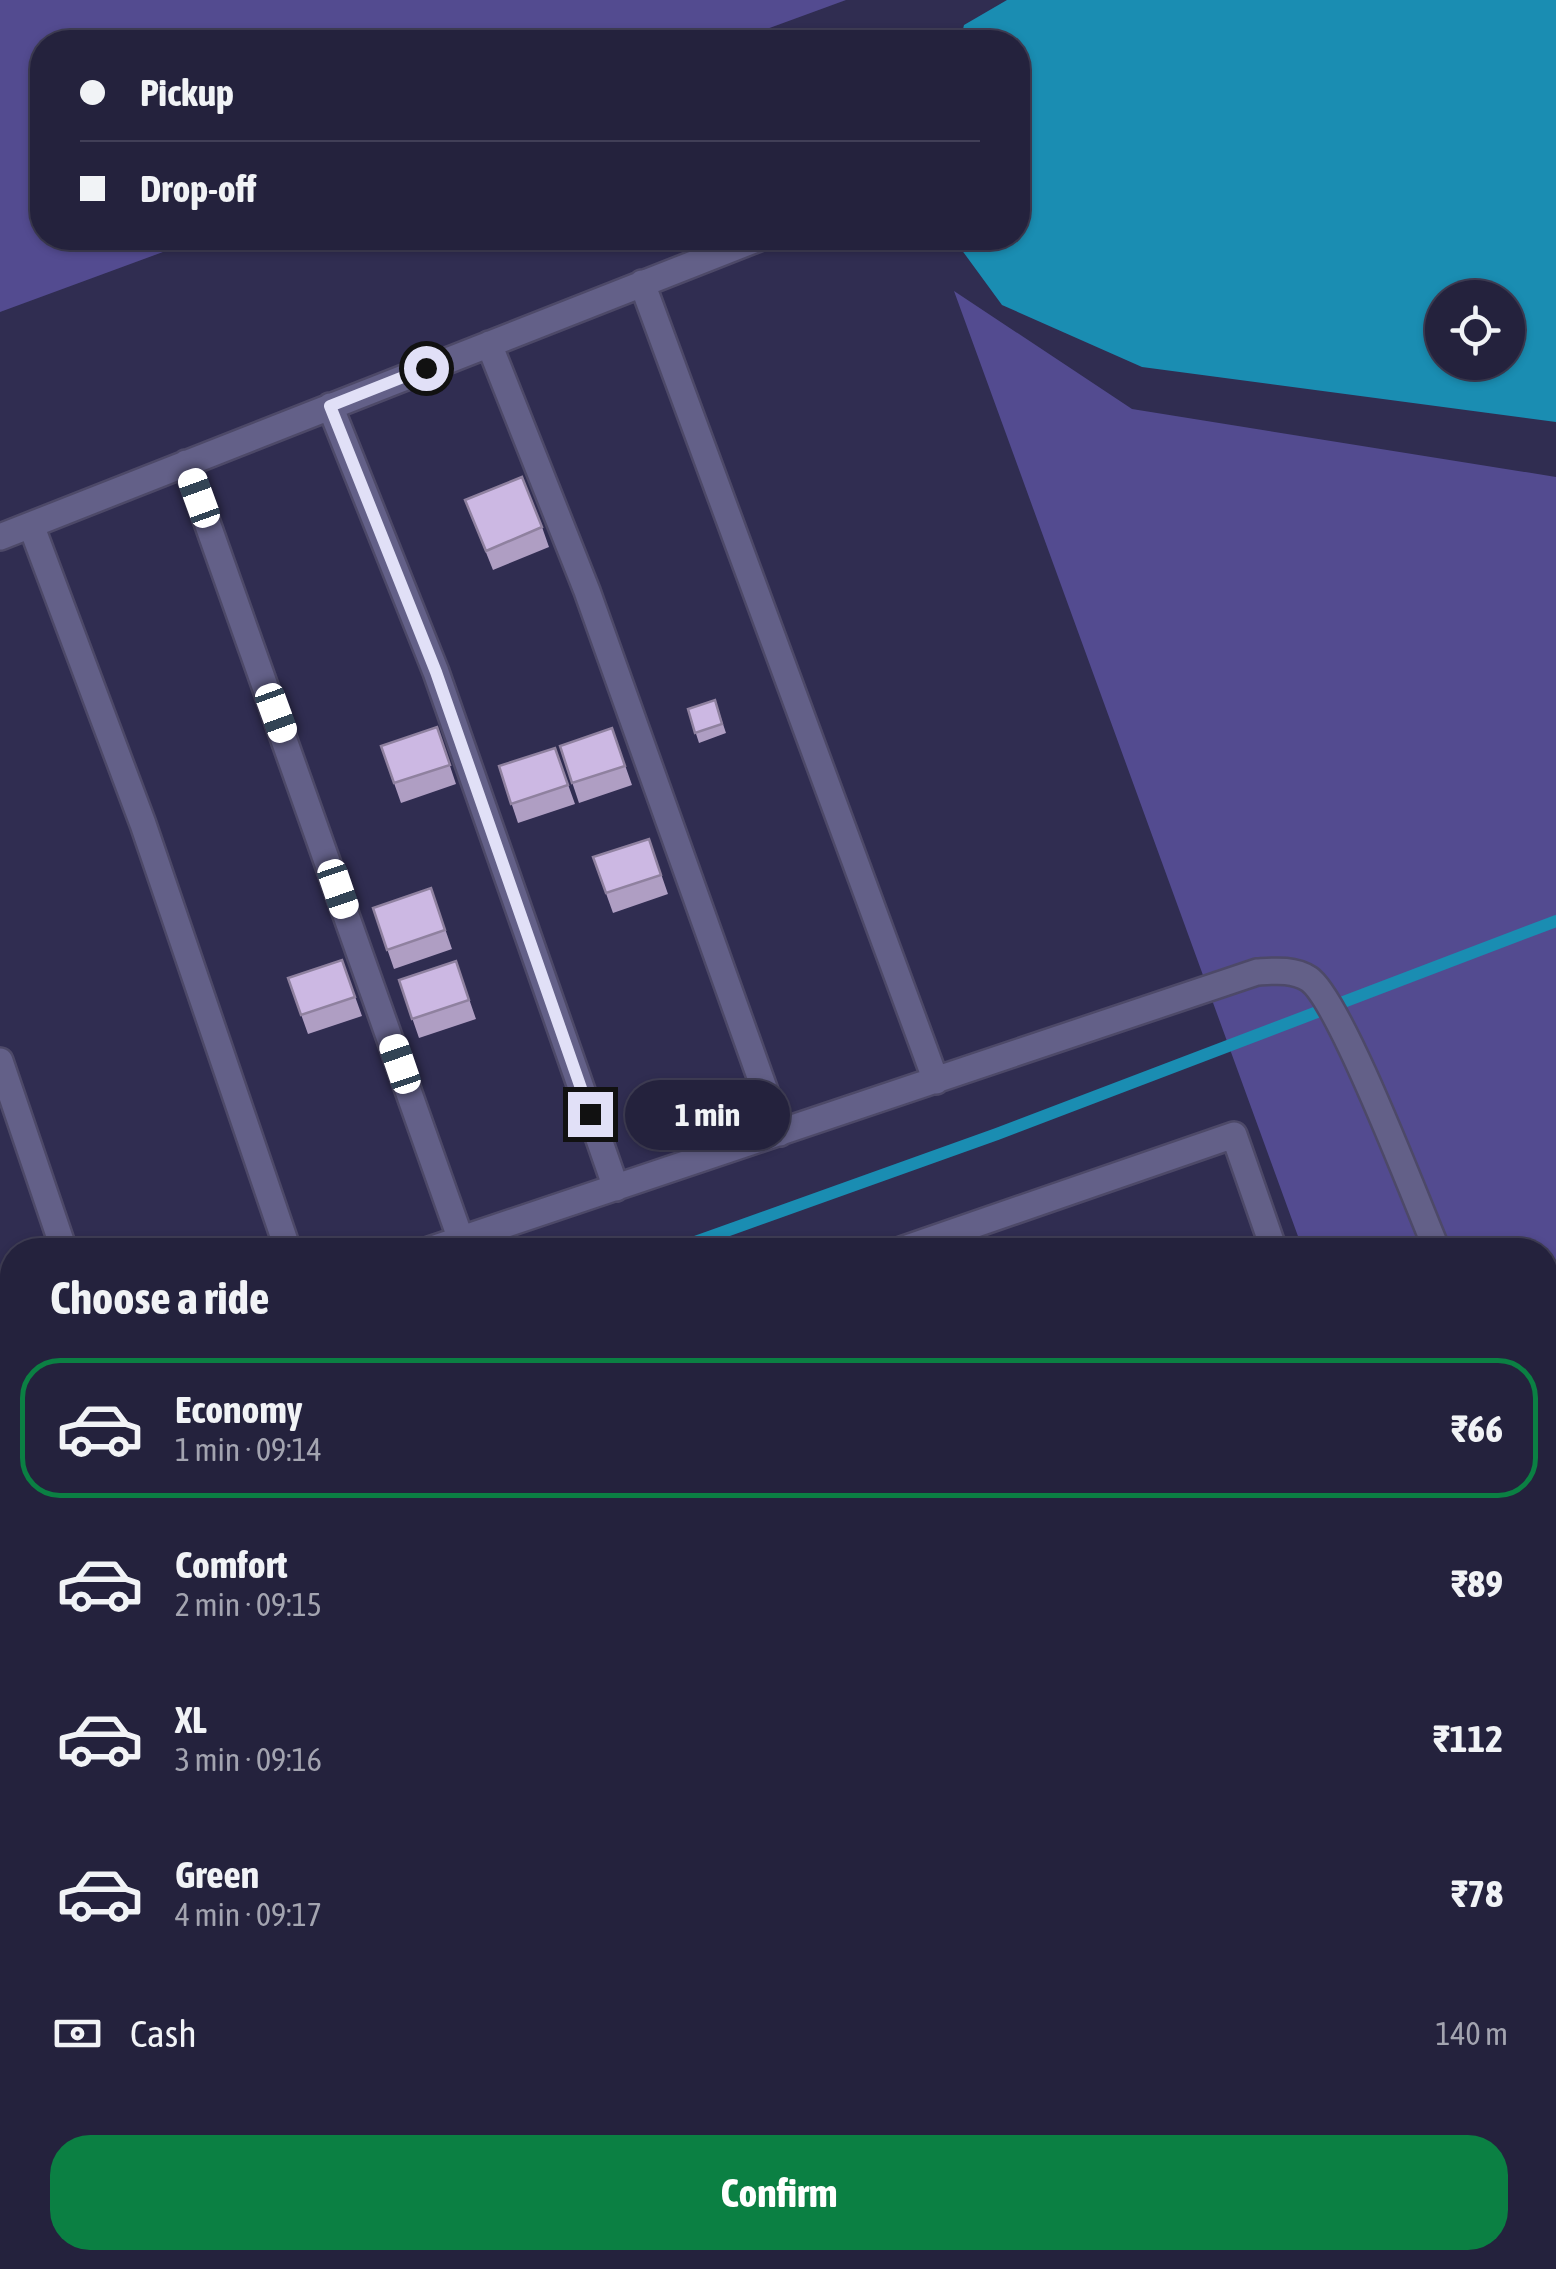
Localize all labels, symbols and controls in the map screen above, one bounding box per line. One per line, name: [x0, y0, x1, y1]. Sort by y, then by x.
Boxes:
text: Pickup: [140, 71, 234, 114]
text: Drop-off: [140, 167, 256, 210]
map controls: [1425, 280, 1525, 380]
button: locate: [1425, 280, 1525, 380]
route start: [404, 346, 449, 391]
car: [175, 465, 223, 531]
car: [252, 680, 300, 746]
car: [314, 856, 362, 922]
car: [376, 1031, 424, 1097]
callout: 1 min: [625, 1079, 790, 1149]
route end: [568, 1092, 613, 1137]
text: 1 min: [675, 1096, 740, 1133]
text: Choose a ride: [50, 1272, 269, 1324]
icon: car: [55, 1383, 145, 1473]
text: Economy: [175, 1388, 302, 1431]
text: ₹66: [1451, 1407, 1503, 1450]
text: 1 min · 09:14: [175, 1431, 322, 1468]
icon: car: [55, 1538, 145, 1628]
text: Comfort: [175, 1543, 287, 1586]
text: ₹89: [1451, 1562, 1503, 1605]
text: 2 min · 09:15: [175, 1586, 322, 1623]
icon: car: [55, 1693, 145, 1783]
text: XL: [175, 1698, 207, 1741]
text: ₹112: [1433, 1717, 1503, 1760]
text: 3 min · 09:16: [175, 1741, 322, 1778]
icon: car: [55, 1848, 145, 1938]
text: Green: [175, 1853, 259, 1896]
text: ₹78: [1451, 1872, 1503, 1915]
text: 4 min · 09:17: [175, 1896, 322, 1933]
icon: cash: [50, 2006, 105, 2061]
text: Cash: [130, 2012, 197, 2055]
text: 140 m: [1435, 2015, 1508, 2052]
button: Confirm: [50, 2135, 1508, 2250]

